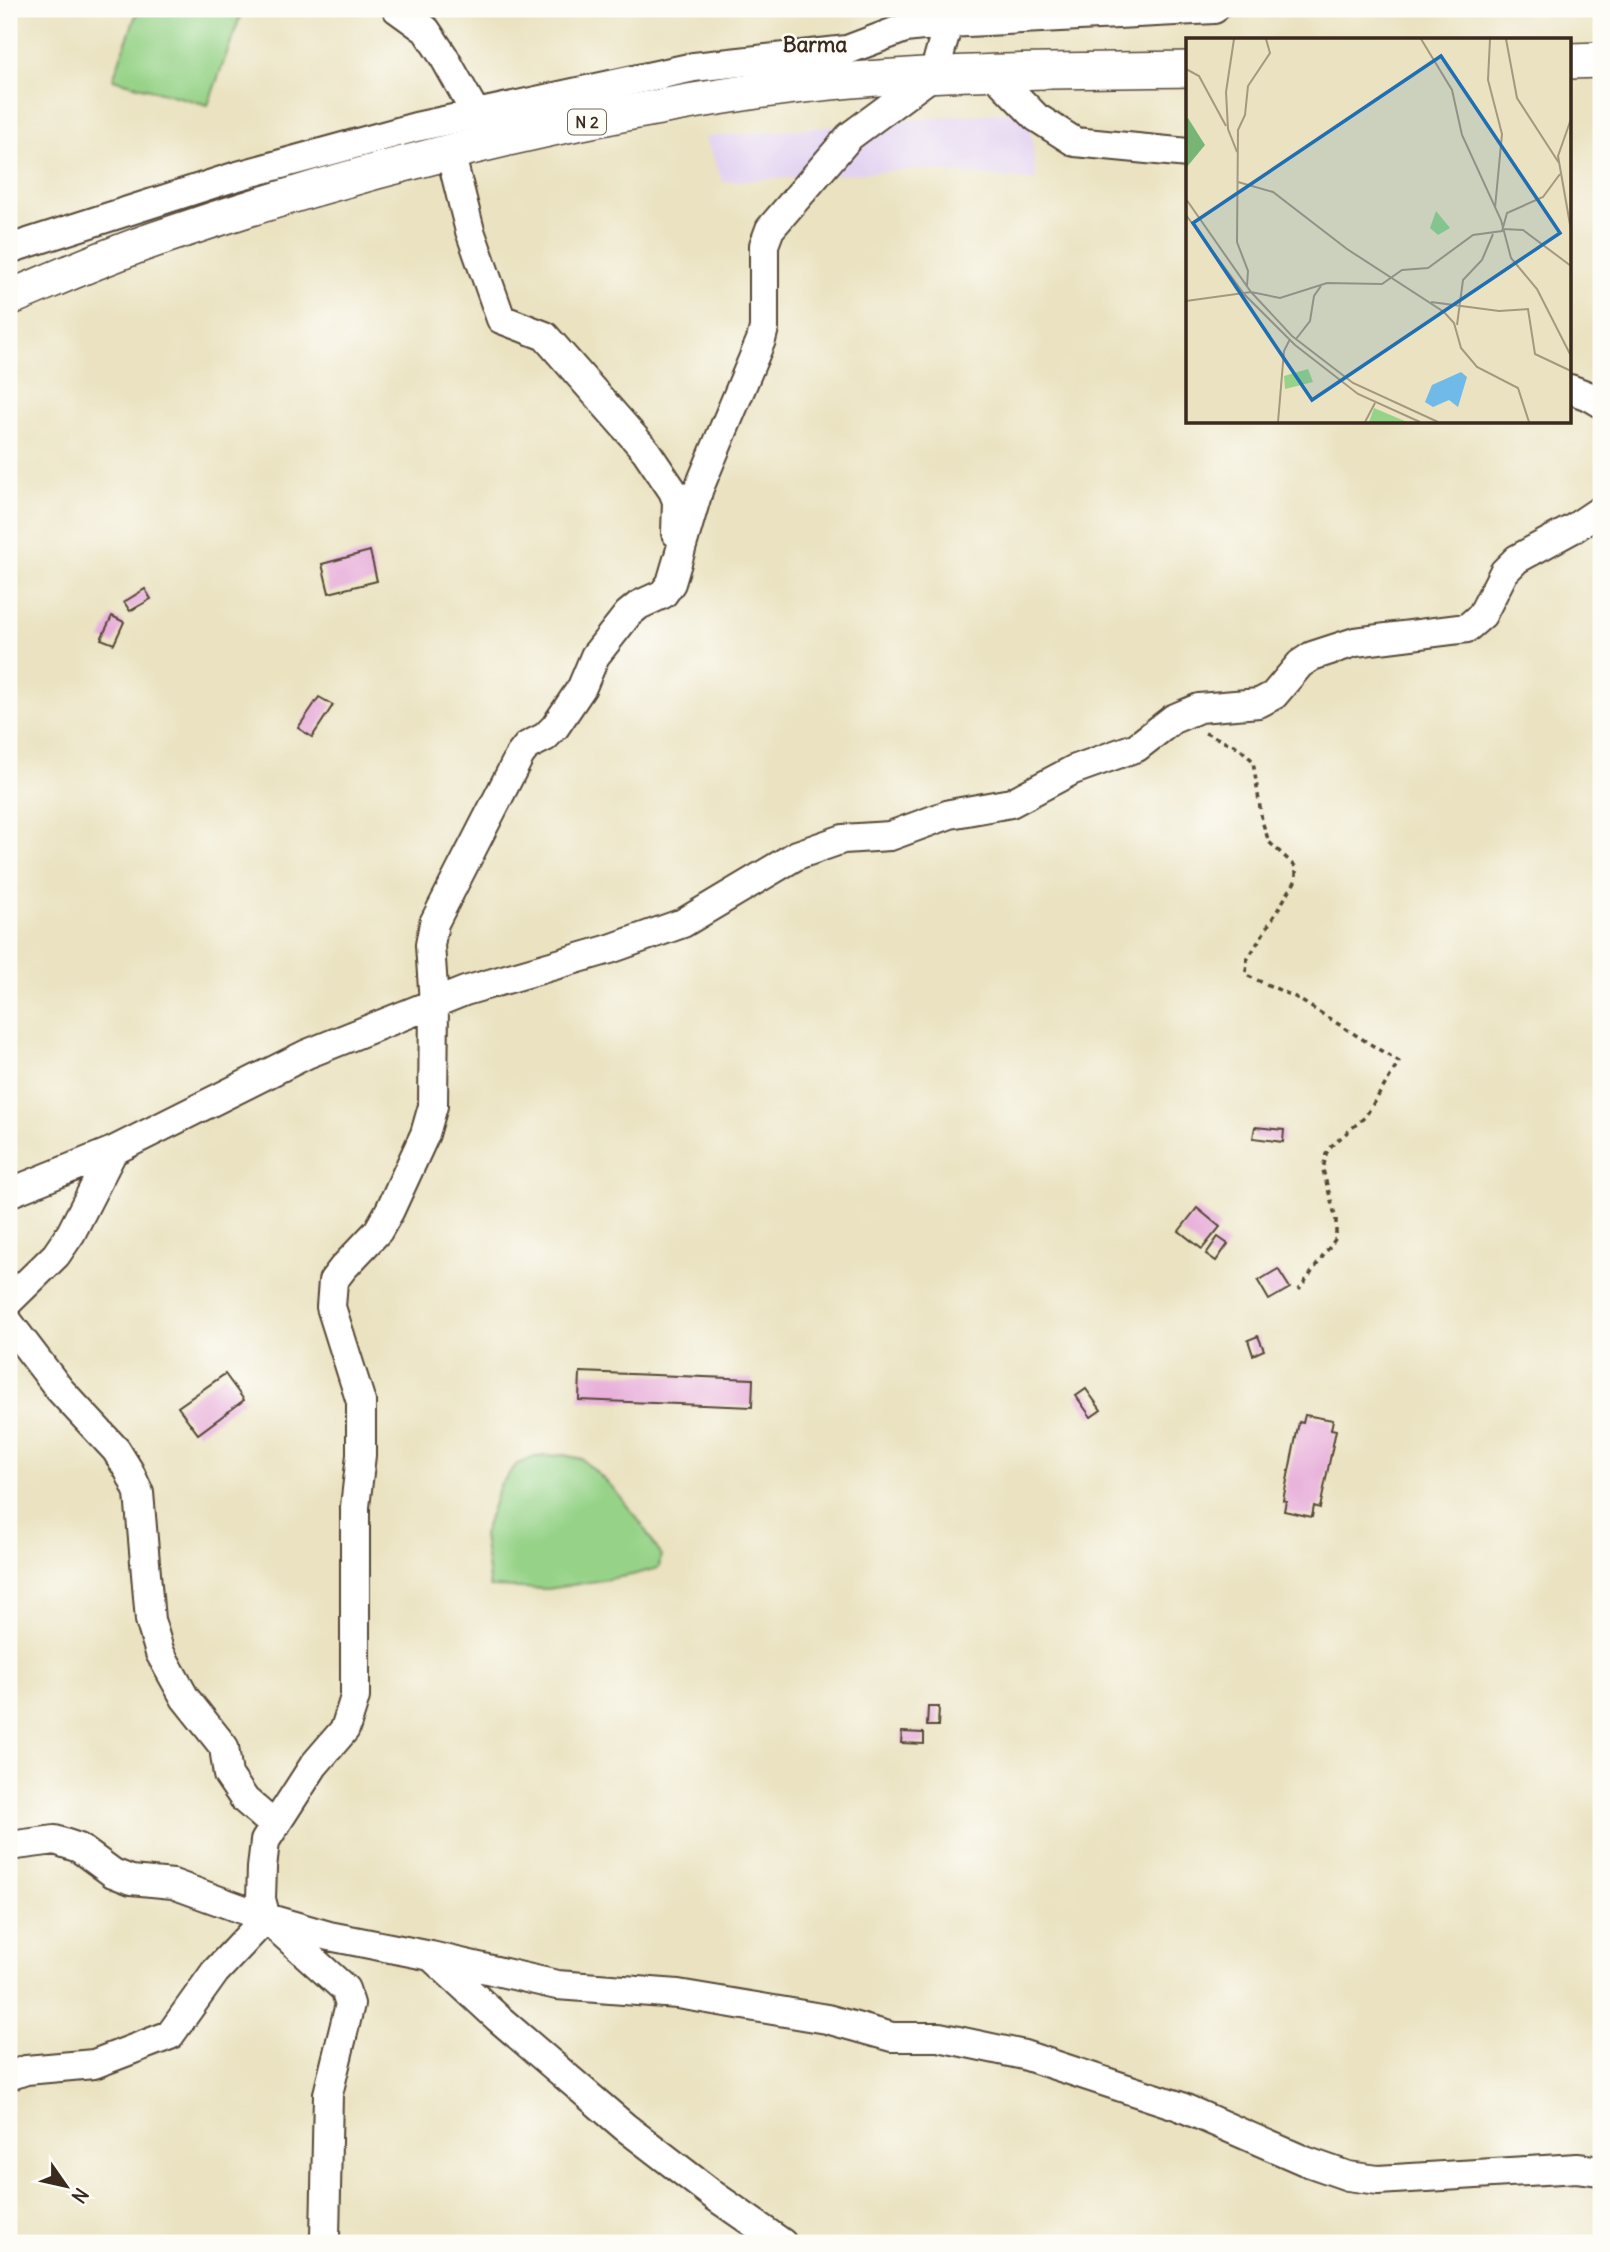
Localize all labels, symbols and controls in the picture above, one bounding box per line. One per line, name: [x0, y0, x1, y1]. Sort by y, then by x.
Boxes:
district label: Barma: [783, 31, 847, 58]
inset map: [1186, 38, 1572, 424]
road number: N 2: [568, 110, 606, 134]
north arrow: [32, 2150, 102, 2220]
text: N: [66, 2183, 94, 2208]

